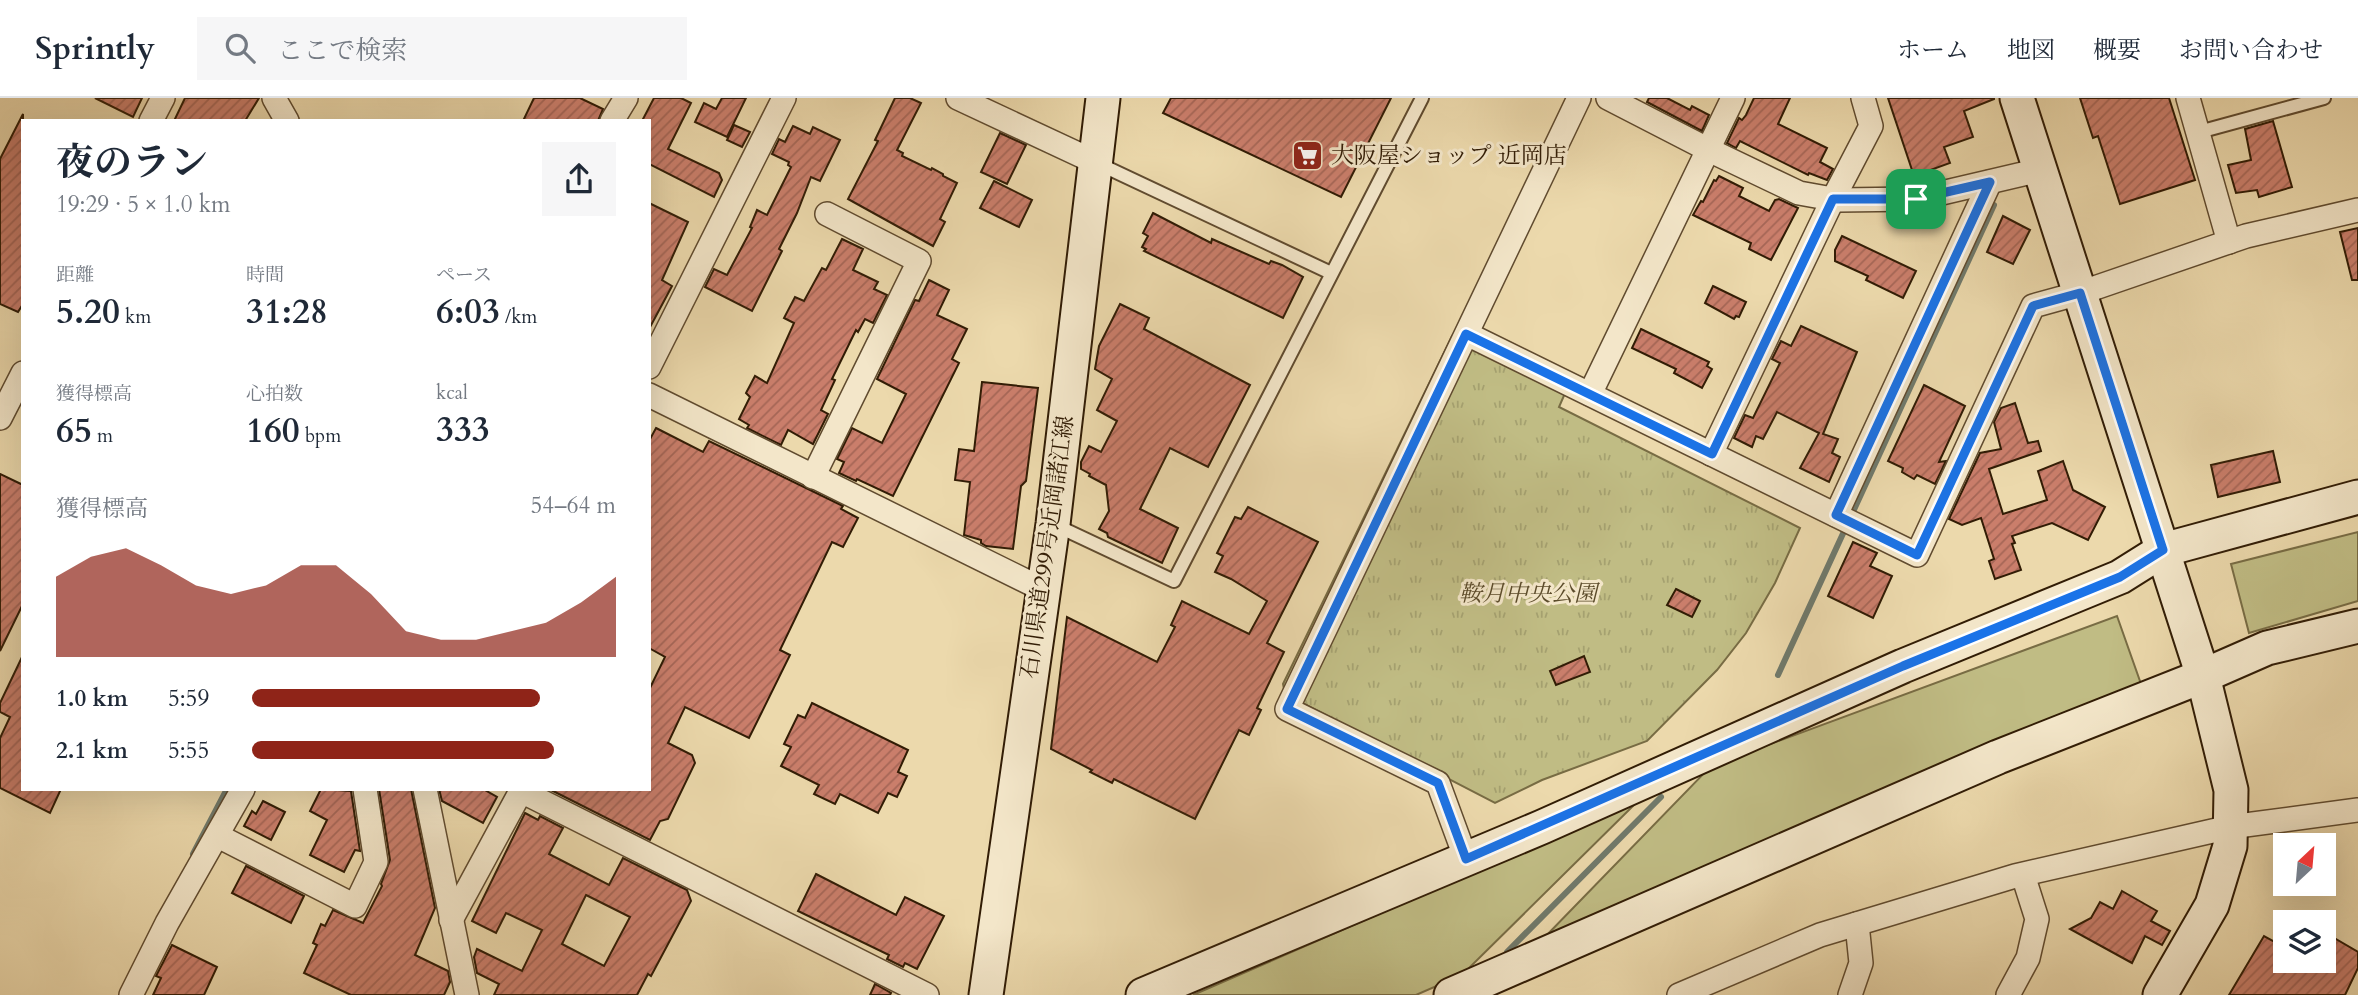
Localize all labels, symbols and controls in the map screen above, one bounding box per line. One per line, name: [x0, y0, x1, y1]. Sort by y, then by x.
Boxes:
search box: [197, 17, 687, 80]
text: Sprintly: [35, 26, 155, 71]
icon: search: [221, 29, 259, 67]
text: ここで検索: [277, 33, 407, 68]
text: ホーム: [1897, 34, 1969, 67]
text: 地図: [2007, 34, 2055, 67]
text: 概要: [2093, 34, 2141, 67]
text: お問い合わせ: [2179, 34, 2323, 67]
text: 夜のラン: [56, 137, 208, 189]
supermarket icon: 大阪屋ショップ 近岡店: [1291, 138, 1325, 172]
place label: 大阪屋ショップ 近岡店: [1331, 140, 1567, 171]
button: share: [542, 142, 616, 216]
pin: [1886, 169, 1946, 229]
icon: arrive: [1897, 180, 1935, 218]
text: 19:29 · 5 × 1.0 km: [56, 189, 230, 220]
text: 距離: [56, 262, 94, 288]
text: 時間: [246, 262, 284, 288]
text: ペース: [436, 262, 492, 288]
text: 5.20: [56, 288, 120, 336]
text: 31:28: [246, 288, 328, 336]
text: 6:03: [436, 288, 500, 336]
text: km: [120, 304, 151, 330]
text: /km: [500, 304, 537, 330]
text: kcal: [436, 380, 468, 406]
text: 獲得標高: [56, 381, 132, 407]
text: 心拍数: [246, 381, 303, 407]
text: 333: [436, 406, 490, 454]
text: 65: [56, 407, 92, 455]
text: 160: [246, 407, 300, 455]
street label: 石川県道299号近岡諸江線: [1013, 413, 1081, 681]
text: m: [92, 423, 113, 449]
text: bpm: [300, 423, 341, 449]
text: 54–64 m: [531, 490, 616, 521]
text: 獲得標高: [56, 493, 148, 524]
park label: 鞍月中央公園: [1459, 578, 1601, 609]
text: 1.0 km: [56, 683, 128, 714]
text: 5:59: [168, 683, 209, 714]
text: 2.1 km: [56, 735, 128, 766]
text: 5:55: [168, 735, 209, 766]
north arrow: [2273, 833, 2336, 896]
map controls: [2273, 833, 2336, 973]
button: layers: [2273, 910, 2336, 973]

